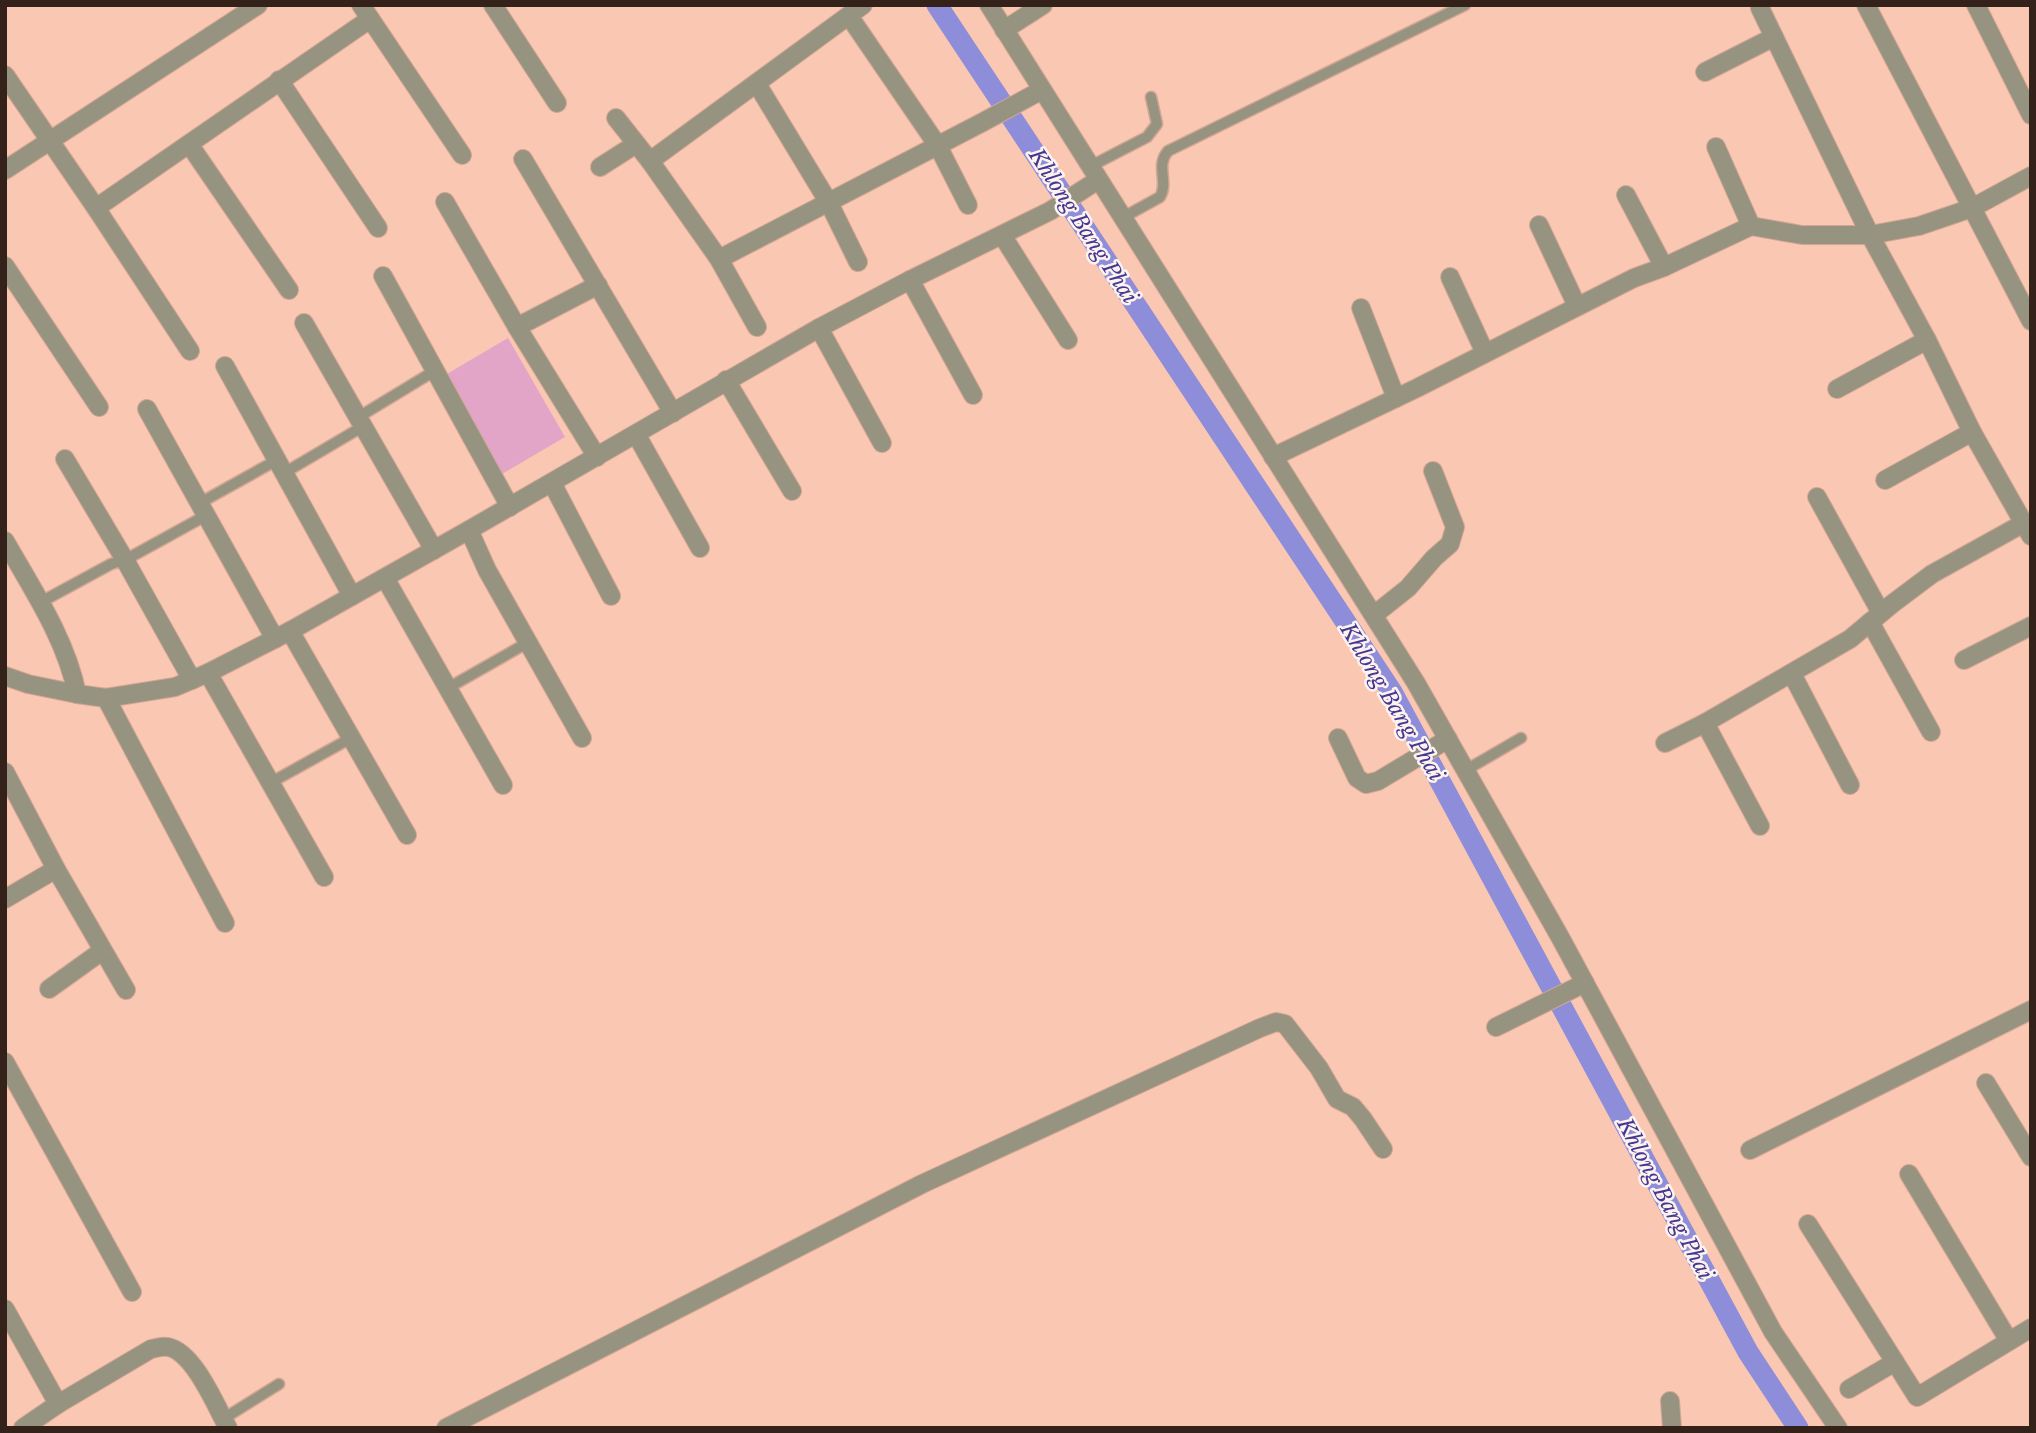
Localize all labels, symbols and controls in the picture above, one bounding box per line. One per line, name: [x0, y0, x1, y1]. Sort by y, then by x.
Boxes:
water label: Khlong Bang Phai: [1023, 143, 1143, 309]
water label: Khlong Bang Phai: [1334, 617, 1450, 786]
water label: Khlong Bang Phai: [1611, 1113, 1719, 1285]

